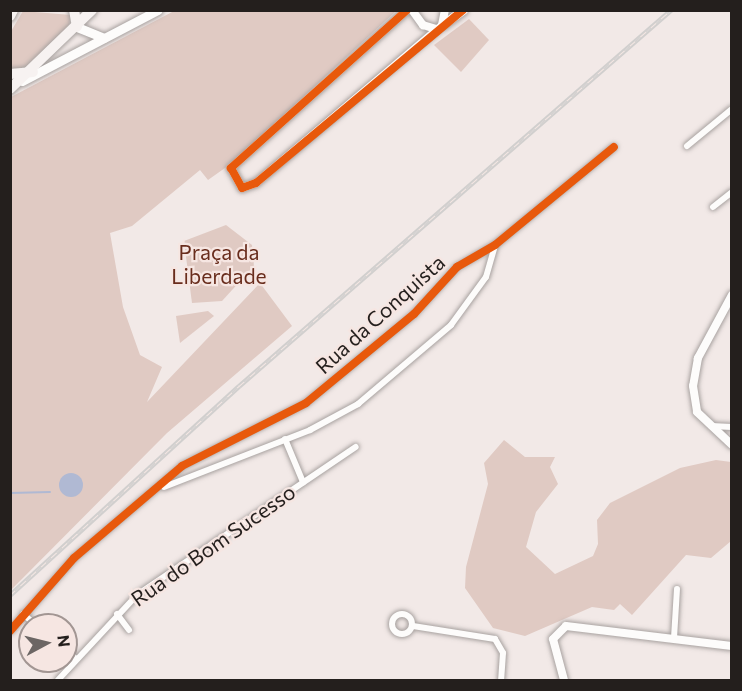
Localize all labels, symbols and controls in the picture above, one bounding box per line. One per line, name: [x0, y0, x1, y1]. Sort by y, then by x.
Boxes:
park label: Praça da Liberdade: [171, 239, 267, 289]
street label: Rua da Conquista: [310, 249, 450, 379]
street label: Rua do Bom Sucesso: [126, 479, 300, 611]
north arrow: [18, 613, 78, 673]
text: N: [54, 634, 75, 648]

